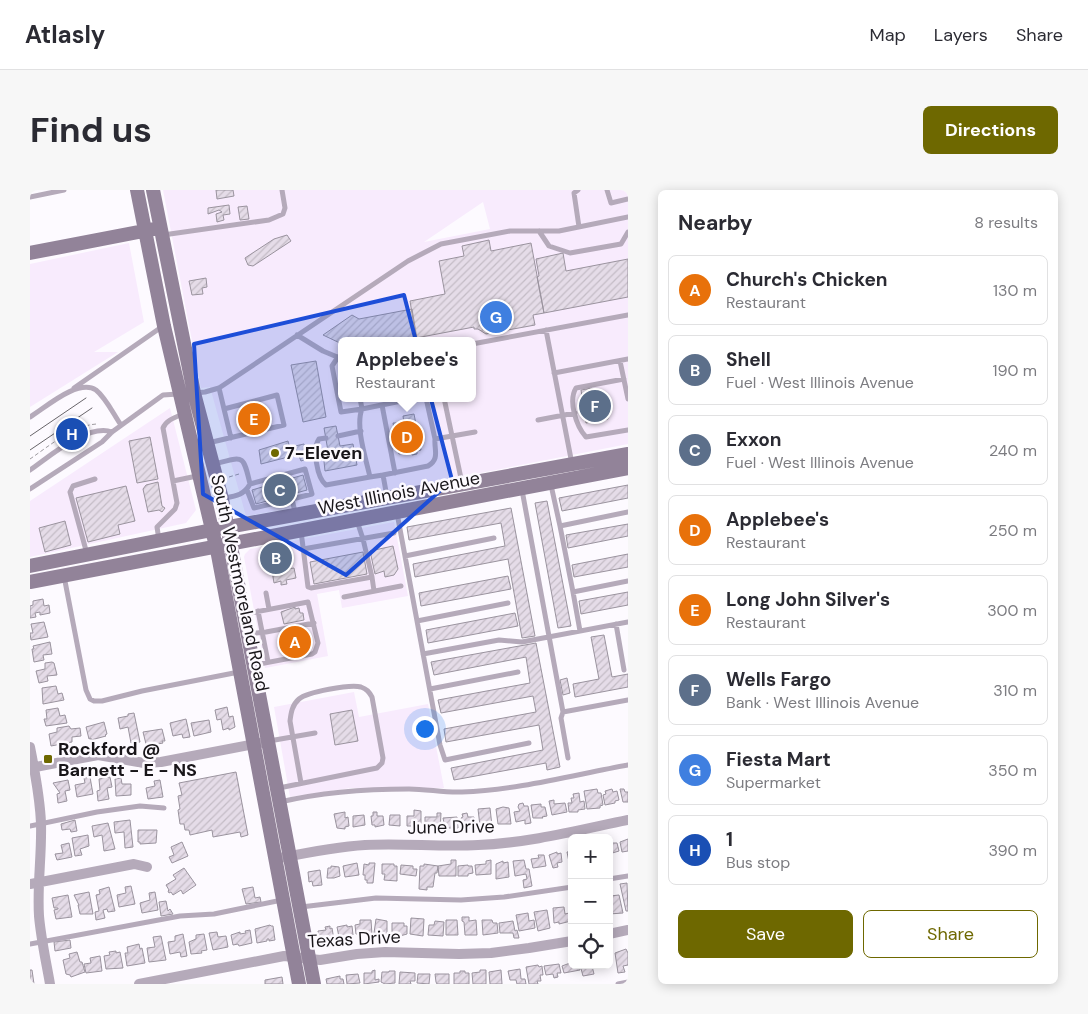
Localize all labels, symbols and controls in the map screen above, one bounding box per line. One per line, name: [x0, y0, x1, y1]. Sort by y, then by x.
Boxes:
text: Atlasly: [25, 19, 105, 50]
text: Map: [870, 23, 906, 47]
text: Layers: [934, 23, 988, 47]
text: Share: [1016, 23, 1063, 47]
button: Directions: [923, 106, 1058, 154]
text: Find us: [30, 107, 152, 153]
text: Nearby: [678, 209, 752, 237]
text: 8 results: [974, 212, 1038, 233]
text: Church's Chicken: [726, 267, 888, 292]
text: A: [689, 280, 701, 301]
text: 130 m: [993, 280, 1037, 301]
text: Restaurant: [726, 292, 806, 313]
pin: G: [480, 298, 512, 336]
popup: [338, 337, 476, 402]
text: Applebee's: [355, 347, 459, 372]
text: Shell: [726, 347, 771, 372]
text: B: [690, 360, 700, 381]
text: 190 m: [993, 360, 1037, 381]
text: Restaurant: [355, 372, 436, 393]
text: Fuel · West Illinois Avenue: [726, 372, 914, 393]
pin: F: [579, 387, 611, 425]
pin: E: [238, 400, 270, 438]
pin: H: [56, 415, 88, 453]
pin: D: [391, 418, 423, 456]
text: Exxon: [726, 427, 782, 452]
text: C: [689, 440, 701, 461]
text: 240 m: [989, 440, 1037, 461]
place label: 7-Eleven: [285, 441, 362, 465]
marker: 7-Eleven: [269, 447, 281, 459]
text: Fuel · West Illinois Avenue: [726, 452, 914, 473]
street label: West Illinois Avenue: [316, 466, 482, 520]
pin: C: [264, 471, 296, 509]
street label: South Westmoreland Road: [205, 472, 275, 694]
text: Applebee's: [726, 507, 829, 532]
text: D: [689, 520, 701, 541]
text: 250 m: [989, 520, 1037, 541]
text: Restaurant: [726, 532, 806, 553]
pin: B: [260, 539, 292, 577]
text: Long John Silver's: [726, 587, 890, 612]
text: E: [690, 600, 700, 621]
text: 300 m: [987, 600, 1037, 621]
text: Restaurant: [726, 612, 806, 633]
pin: A: [279, 623, 311, 661]
text: Wells Fargo: [726, 667, 831, 692]
text: F: [691, 680, 699, 701]
text: 310 m: [993, 680, 1037, 701]
text: Bank · West Illinois Avenue: [726, 692, 919, 713]
your location: [412, 716, 438, 742]
place label: Rockford @ Barnett - E - NS: [58, 737, 197, 782]
text: Fiesta Mart: [726, 747, 831, 772]
marker: Rockford @ Barnett - E - NS: [42, 753, 54, 765]
text: G: [689, 760, 701, 781]
text: 350 m: [988, 760, 1037, 781]
text: Supermarket: [726, 772, 821, 793]
street label: June Drive: [407, 814, 495, 840]
text: 1: [726, 827, 733, 852]
map controls: [568, 834, 613, 969]
button: +: [568, 834, 613, 879]
text: H: [689, 840, 701, 861]
text: 390 m: [989, 840, 1037, 861]
text: Bus stop: [726, 852, 790, 873]
button: −: [568, 879, 613, 924]
button: Save: [678, 910, 853, 958]
button: Share: [863, 910, 1038, 958]
button: locate: [568, 924, 613, 969]
street label: Texas Drive: [307, 925, 401, 953]

